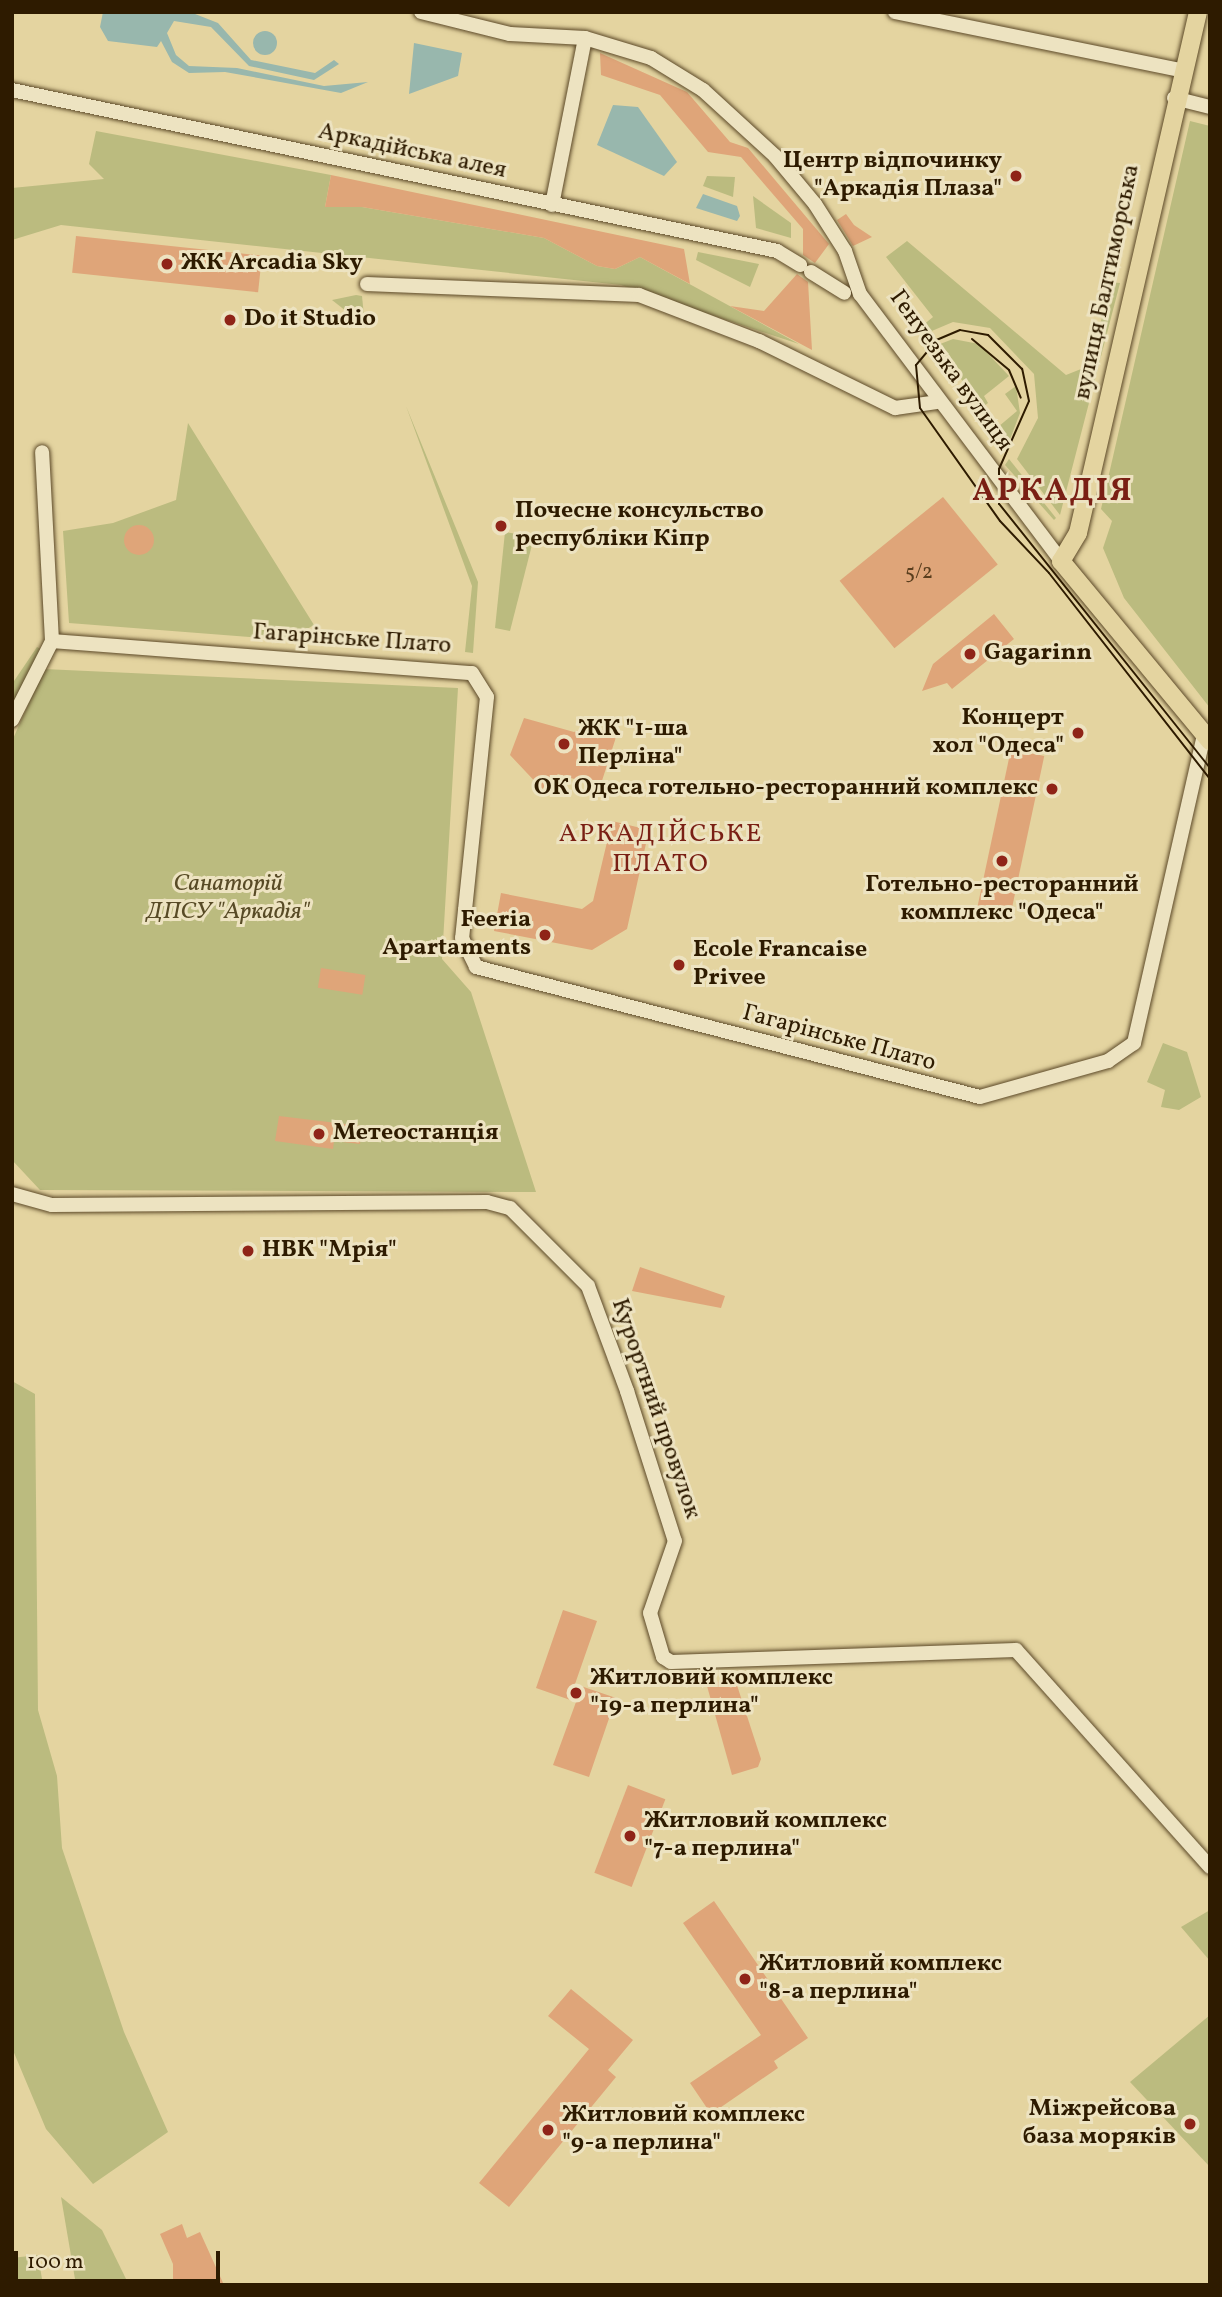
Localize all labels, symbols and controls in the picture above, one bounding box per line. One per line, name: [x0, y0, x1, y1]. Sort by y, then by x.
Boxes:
street label: Аркадійська алея: [315, 118, 509, 186]
place label: Центр відпочинку "Аркадія Плаза": [783, 148, 1002, 204]
street label: вулиця Балтиморська: [1069, 162, 1147, 402]
marker: Центр відпочинку "Аркадія Плаза": [1008, 168, 1024, 184]
place label: ЖК Arcadia Sky: [181, 250, 363, 278]
marker: ЖК Arcadia Sky: [159, 256, 175, 272]
street label: Генуезька вулиця: [882, 285, 1018, 457]
place label: Do it Studio: [244, 306, 376, 334]
marker: Do it Studio: [222, 312, 238, 328]
district label: АРКАДІЯ: [973, 473, 1133, 511]
place label: Почесне консульство республіки Кіпр: [515, 498, 764, 554]
marker: Почесне консульство республіки Кіпр: [493, 518, 509, 534]
house number: 5/2: [905, 560, 933, 586]
street label: Гагарінське Плато: [252, 619, 452, 661]
place label: Gagarinn: [984, 640, 1092, 668]
marker: Gagarinn: [962, 646, 978, 662]
place label: Концерт хол "Одеса": [932, 705, 1064, 761]
place label: ЖК "1-ша Перліна": [578, 716, 688, 772]
marker: Концерт хол "Одеса": [1070, 725, 1086, 741]
marker: ЖК "1-ша Перліна": [556, 736, 572, 752]
place label: ОК Одеса готельно-ресторанний комплекс: [534, 775, 1038, 803]
marker: ОК Одеса готельно-ресторанний комплекс: [1044, 781, 1060, 797]
district label: АРКАДІЙСЬКЕ ПЛАТО: [560, 819, 762, 880]
marker: Готельно-ресторанний комплекс "Одеса": [994, 853, 1010, 869]
park label: Санаторій ДПСУ "Аркадія": [147, 871, 309, 927]
place label: Готельно-ресторанний комплекс "Одеса": [865, 872, 1139, 928]
place label: Feeria Apartaments: [382, 907, 531, 963]
marker: Feeria Apartaments: [537, 927, 553, 943]
place label: Ecole Francaise Privee: [693, 937, 867, 993]
marker: Ecole Francaise Privee: [671, 957, 687, 973]
street label: Гагарінське Плато: [739, 999, 939, 1079]
place label: Метеостанція: [333, 1120, 499, 1148]
marker: Метеостанція: [311, 1126, 327, 1142]
place label: НВК "Мрія": [262, 1237, 397, 1265]
marker: НВК "Мрія": [240, 1243, 256, 1259]
street label: Курортний провулок: [604, 1295, 706, 1523]
place label: Житловий комплекс "19-а перлина": [590, 1665, 833, 1721]
marker: Житловий комплекс "19-а перлина": [568, 1685, 584, 1701]
place label: Житловий комплекс "7-а перлина": [644, 1808, 887, 1864]
marker: Житловий комплекс "7-а перлина": [622, 1828, 638, 1844]
place label: Житловий комплекс "8-а перлина": [759, 1951, 1002, 2007]
marker: Житловий комплекс "8-а перлина": [737, 1971, 753, 1987]
place label: Міжрейсова база моряків: [1023, 2096, 1176, 2152]
place label: Житловий комплекс "9-а перлина": [562, 2102, 805, 2158]
marker: Міжрейсова база моряків: [1182, 2116, 1198, 2132]
marker: Житловий комплекс "9-а перлина": [540, 2122, 556, 2138]
scale bar: [18, 2238, 224, 2282]
text: 100 m: [27, 2248, 84, 2277]

